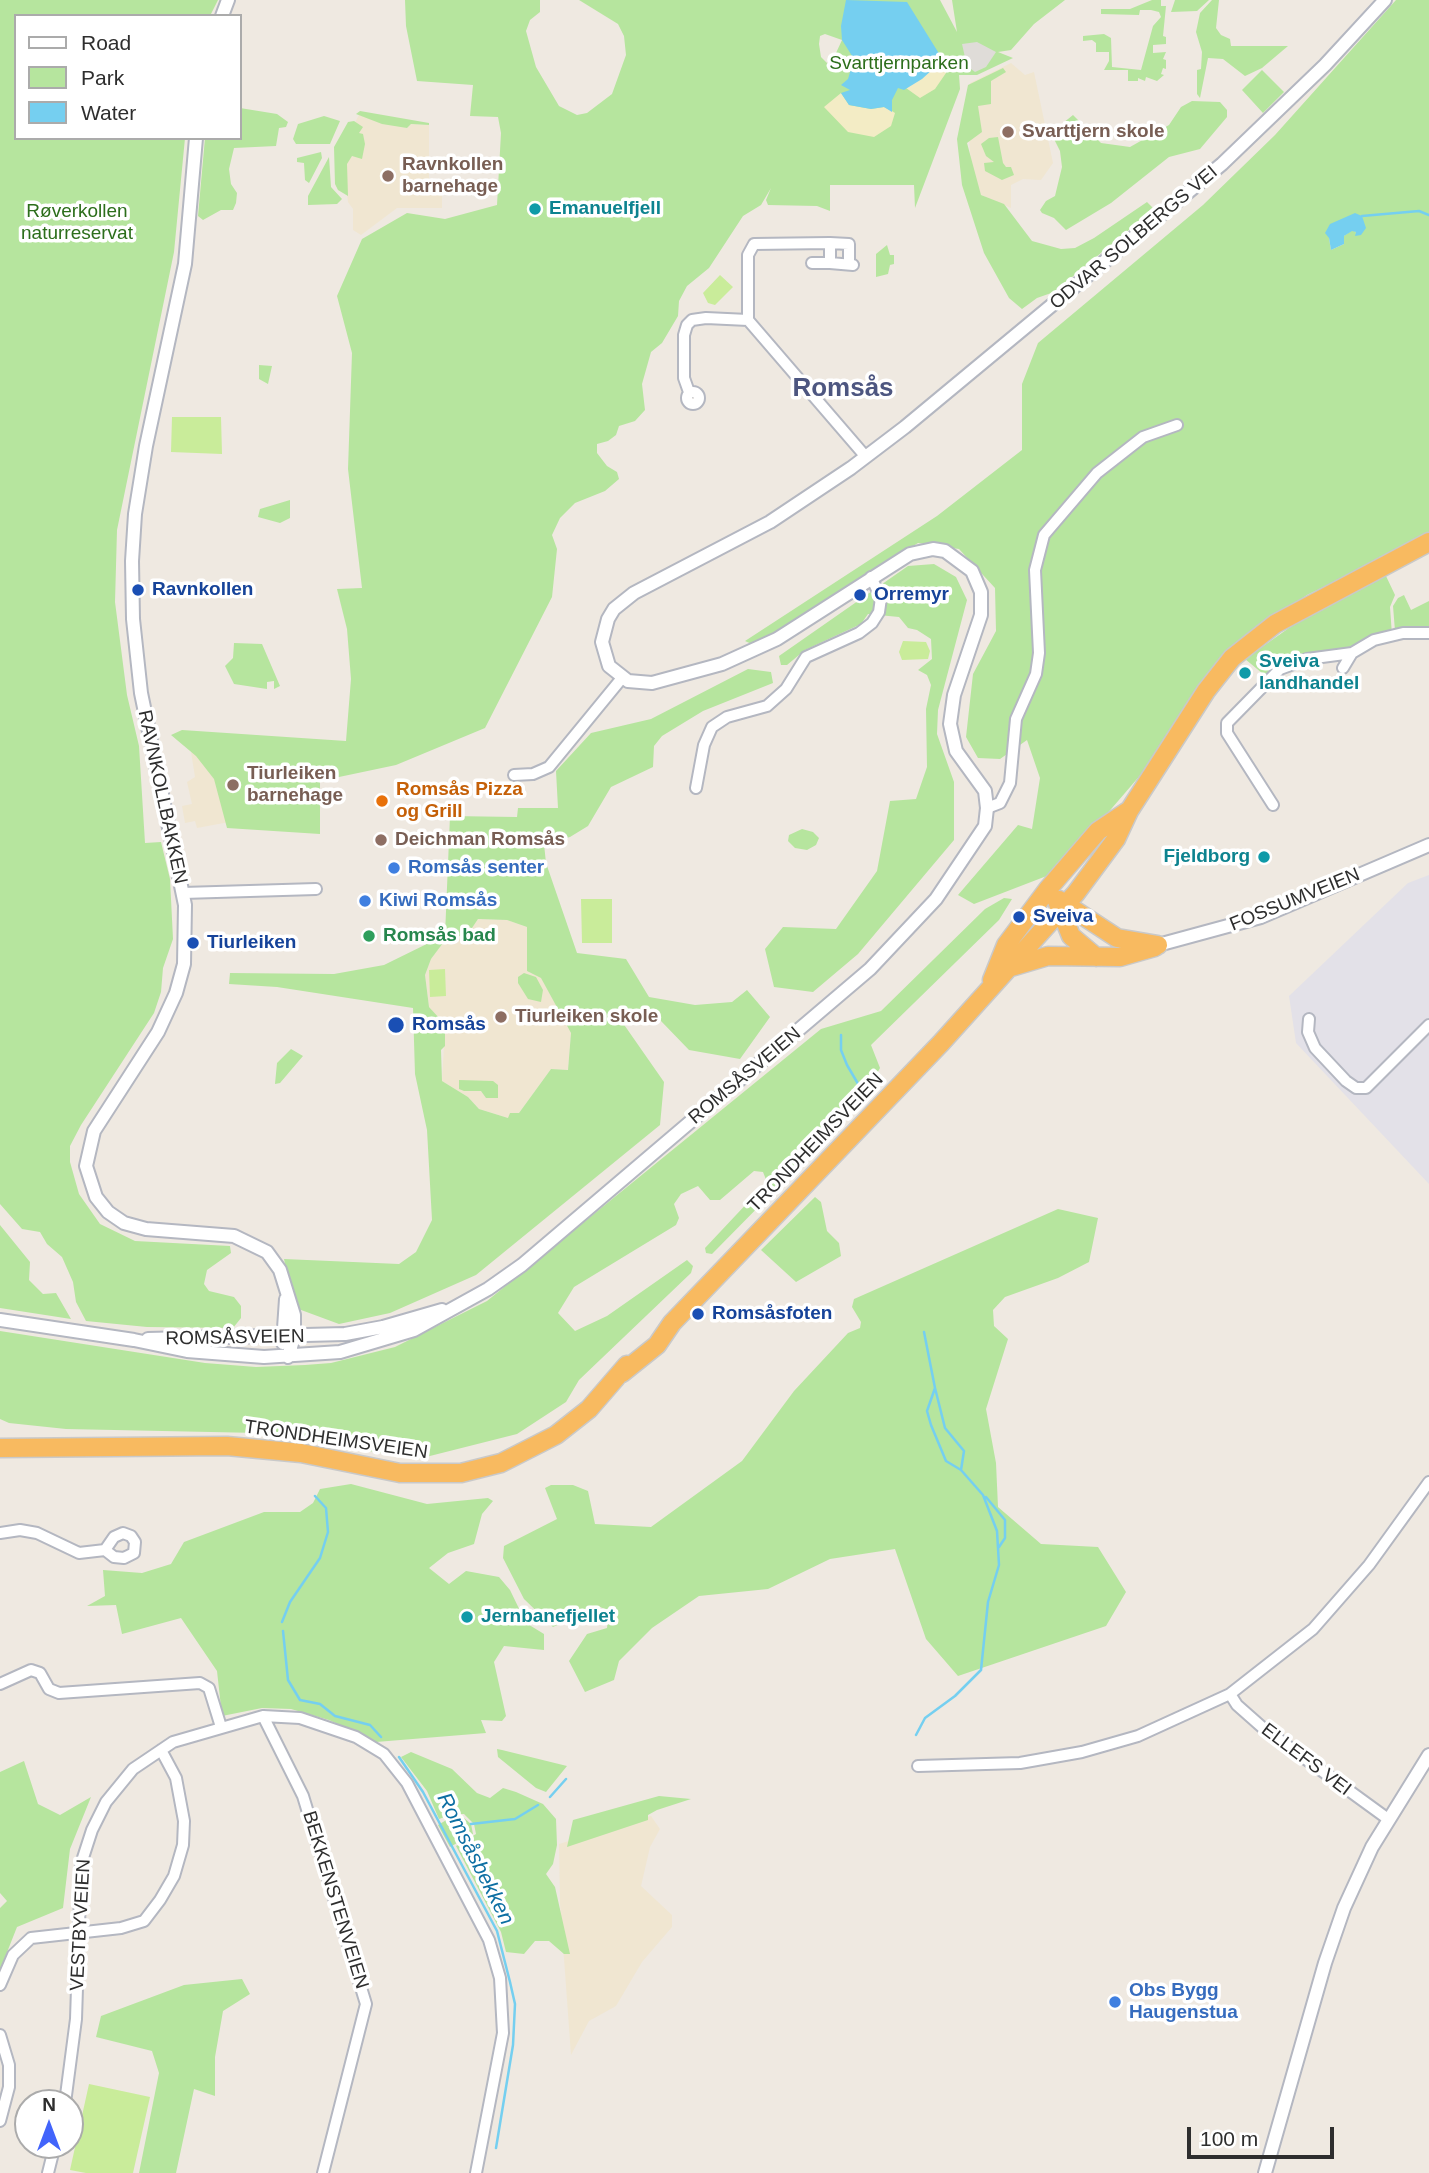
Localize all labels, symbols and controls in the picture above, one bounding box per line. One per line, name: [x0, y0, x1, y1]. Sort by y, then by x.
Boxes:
legend: [14, 14, 242, 140]
text: Road: [81, 31, 131, 54]
park label: Svarttjernparken: [829, 53, 969, 75]
text: Park: [81, 66, 124, 89]
text: Water: [81, 101, 136, 124]
place label: Svarttjern skole: [1022, 121, 1165, 143]
marker: Svarttjern skole: [1000, 124, 1016, 140]
place label: Ravnkollen barnehage: [402, 154, 503, 198]
street label: ODVAR SOLBERGS VEI: [1046, 161, 1222, 315]
marker: Ravnkollen barnehage: [380, 168, 396, 184]
place label: Emanuelfjell: [549, 198, 661, 220]
park label: Røverkollen naturreservat: [21, 201, 133, 245]
marker: Emanuelfjell: [527, 201, 543, 217]
district label: Romsås: [792, 373, 894, 405]
place label: Ravnkollen: [152, 579, 253, 601]
marker: Ravnkollen: [130, 582, 146, 598]
place label: Orremyr: [874, 584, 949, 606]
marker: Orremyr: [852, 587, 868, 603]
place label: Sveiva landhandel: [1259, 651, 1359, 695]
marker: Sveiva landhandel: [1237, 665, 1253, 681]
street label: RAVNKOLLBAKKEN: [132, 708, 192, 886]
place label: Tiurleiken barnehage: [247, 763, 343, 807]
marker: Tiurleiken barnehage: [225, 777, 241, 793]
place label: Romsås Pizza og Grill: [396, 779, 523, 823]
marker: Romsås Pizza og Grill: [374, 793, 390, 809]
place label: Deichman Romsås: [395, 829, 565, 851]
marker: Deichman Romsås: [373, 832, 389, 848]
place label: Fjeldborg: [1163, 846, 1250, 868]
marker: Fjeldborg: [1256, 849, 1272, 865]
place label: Romsås senter: [408, 857, 544, 879]
marker: Romsås senter: [386, 860, 402, 876]
street label: FOSSUMVEIEN: [1227, 864, 1363, 936]
place label: Kiwi Romsås: [379, 890, 497, 912]
marker: Kiwi Romsås: [357, 893, 373, 909]
place label: Sveiva: [1033, 906, 1093, 928]
marker: Sveiva: [1011, 909, 1027, 925]
place label: Romsås bad: [383, 925, 496, 947]
marker: Romsås bad: [361, 928, 377, 944]
place label: Tiurleiken: [207, 932, 296, 954]
marker: Tiurleiken: [185, 935, 201, 951]
place label: Tiurleiken skole: [515, 1006, 658, 1028]
marker: Tiurleiken skole: [493, 1009, 509, 1025]
place label: Romsås: [412, 1014, 486, 1036]
marker: Romsås: [386, 1015, 406, 1035]
street label: ROMSÅSVEIEN: [684, 1022, 806, 1130]
street label: TRONDHEIMSVEIEN: [744, 1069, 888, 1217]
place label: Romsåsfoten: [712, 1303, 832, 1325]
marker: Romsåsfoten: [690, 1306, 706, 1322]
street label: ROMSÅSVEIEN: [165, 1325, 305, 1351]
street label: TRONDHEIMSVEIEN: [243, 1416, 429, 1464]
place label: Jernbanefjellet: [481, 1606, 615, 1628]
marker: Jernbanefjellet: [459, 1609, 475, 1625]
street label: ELLEFS VEI: [1257, 1719, 1355, 1801]
water label: Romsåsbekken: [431, 1789, 519, 1929]
street label: BEKKENSTENVEIEN: [297, 1808, 373, 1992]
street label: VESTBYVEIEN: [66, 1858, 96, 1992]
place label: Obs Bygg Haugenstua: [1129, 1980, 1238, 2024]
marker: Obs Bygg Haugenstua: [1107, 1994, 1123, 2010]
north arrow: [14, 2089, 84, 2159]
text: N: [42, 2094, 56, 2115]
scale bar: [1191, 2114, 1338, 2158]
text: 100 m: [1200, 2127, 1258, 2150]

